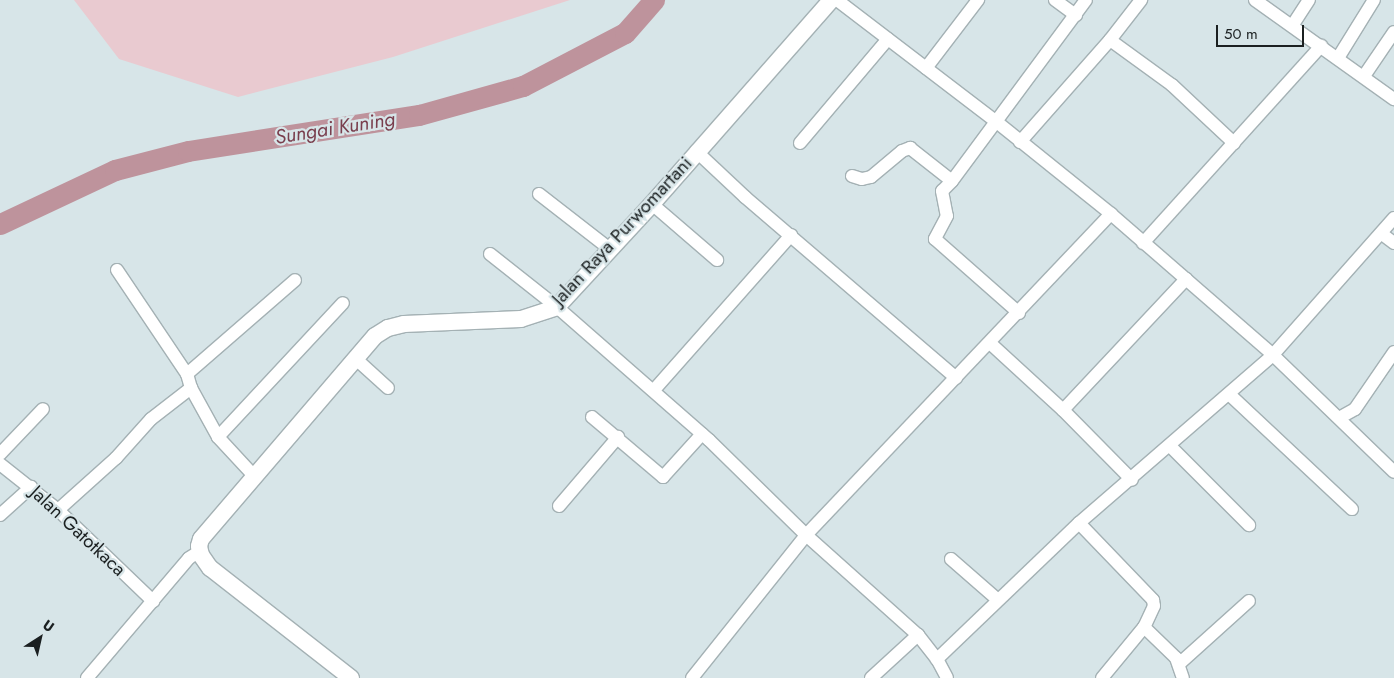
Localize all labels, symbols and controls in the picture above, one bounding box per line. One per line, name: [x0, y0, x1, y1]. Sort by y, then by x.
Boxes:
scale bar: [1219, 15, 1306, 47]
text: 50 m: [1224, 23, 1258, 45]
water label: Sungai Kuning: [273, 107, 397, 149]
street label: Jalan Raya Purwomartani: [547, 152, 697, 310]
street label: Jalan Gatotkaca: [26, 481, 130, 581]
north arrow: [15, 613, 65, 663]
text: U: [39, 615, 58, 637]

